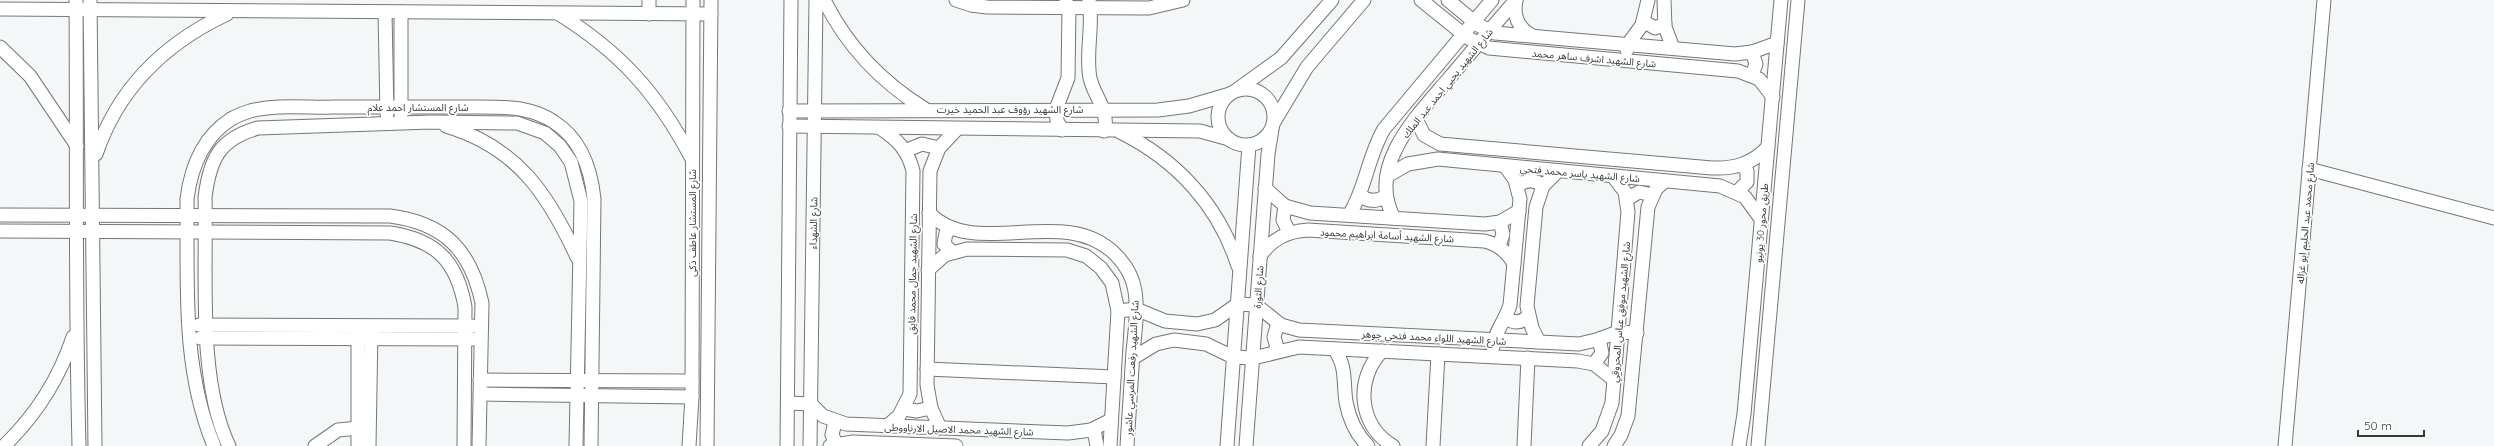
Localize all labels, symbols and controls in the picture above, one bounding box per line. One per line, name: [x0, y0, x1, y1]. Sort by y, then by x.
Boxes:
street label: شارع الشهيد يحيي احمد عبد الملك: [1399, 26, 1497, 142]
street label: شارع الشهيد اشرف ساهر محمد: [1531, 47, 1657, 71]
street label: شارع المستشار احمد علام: [368, 101, 469, 116]
street label: شارع الشهيد رؤوف عبد الحميد خيرت: [937, 103, 1083, 117]
street label: شارع الشهيد ياسر محمد فتحي: [1519, 162, 1641, 187]
street label: شارع محمد عبد الحليم ابو غزاله: [2294, 162, 2318, 284]
street label: شارع المستشار عاطف ذكى: [686, 169, 700, 277]
street label: طريق محور 30 يونيو: [1752, 183, 1771, 263]
street label: شارع الشهداء: [807, 196, 821, 249]
street label: شارع الشهيد جمال محمد فايق: [905, 213, 921, 334]
street label: شارع الشهيد أسامة ابراهيم محمود: [1319, 225, 1455, 247]
street label: شارع الشهيد موفق عباس المحروقي: [1608, 241, 1634, 383]
street label: شارع الثورة: [1251, 265, 1267, 309]
street label: شارع الشهيد رفعت المرسي عاشور: [1121, 300, 1143, 437]
street label: شارع الشهيد اللواء محمد فتحي جوهر: [1360, 327, 1507, 349]
scale bar: [2358, 412, 2424, 438]
text: 50 m: [2364, 418, 2392, 433]
street label: شارع الشهيد محمد الاصيل الارناووطى: [884, 420, 1034, 440]

